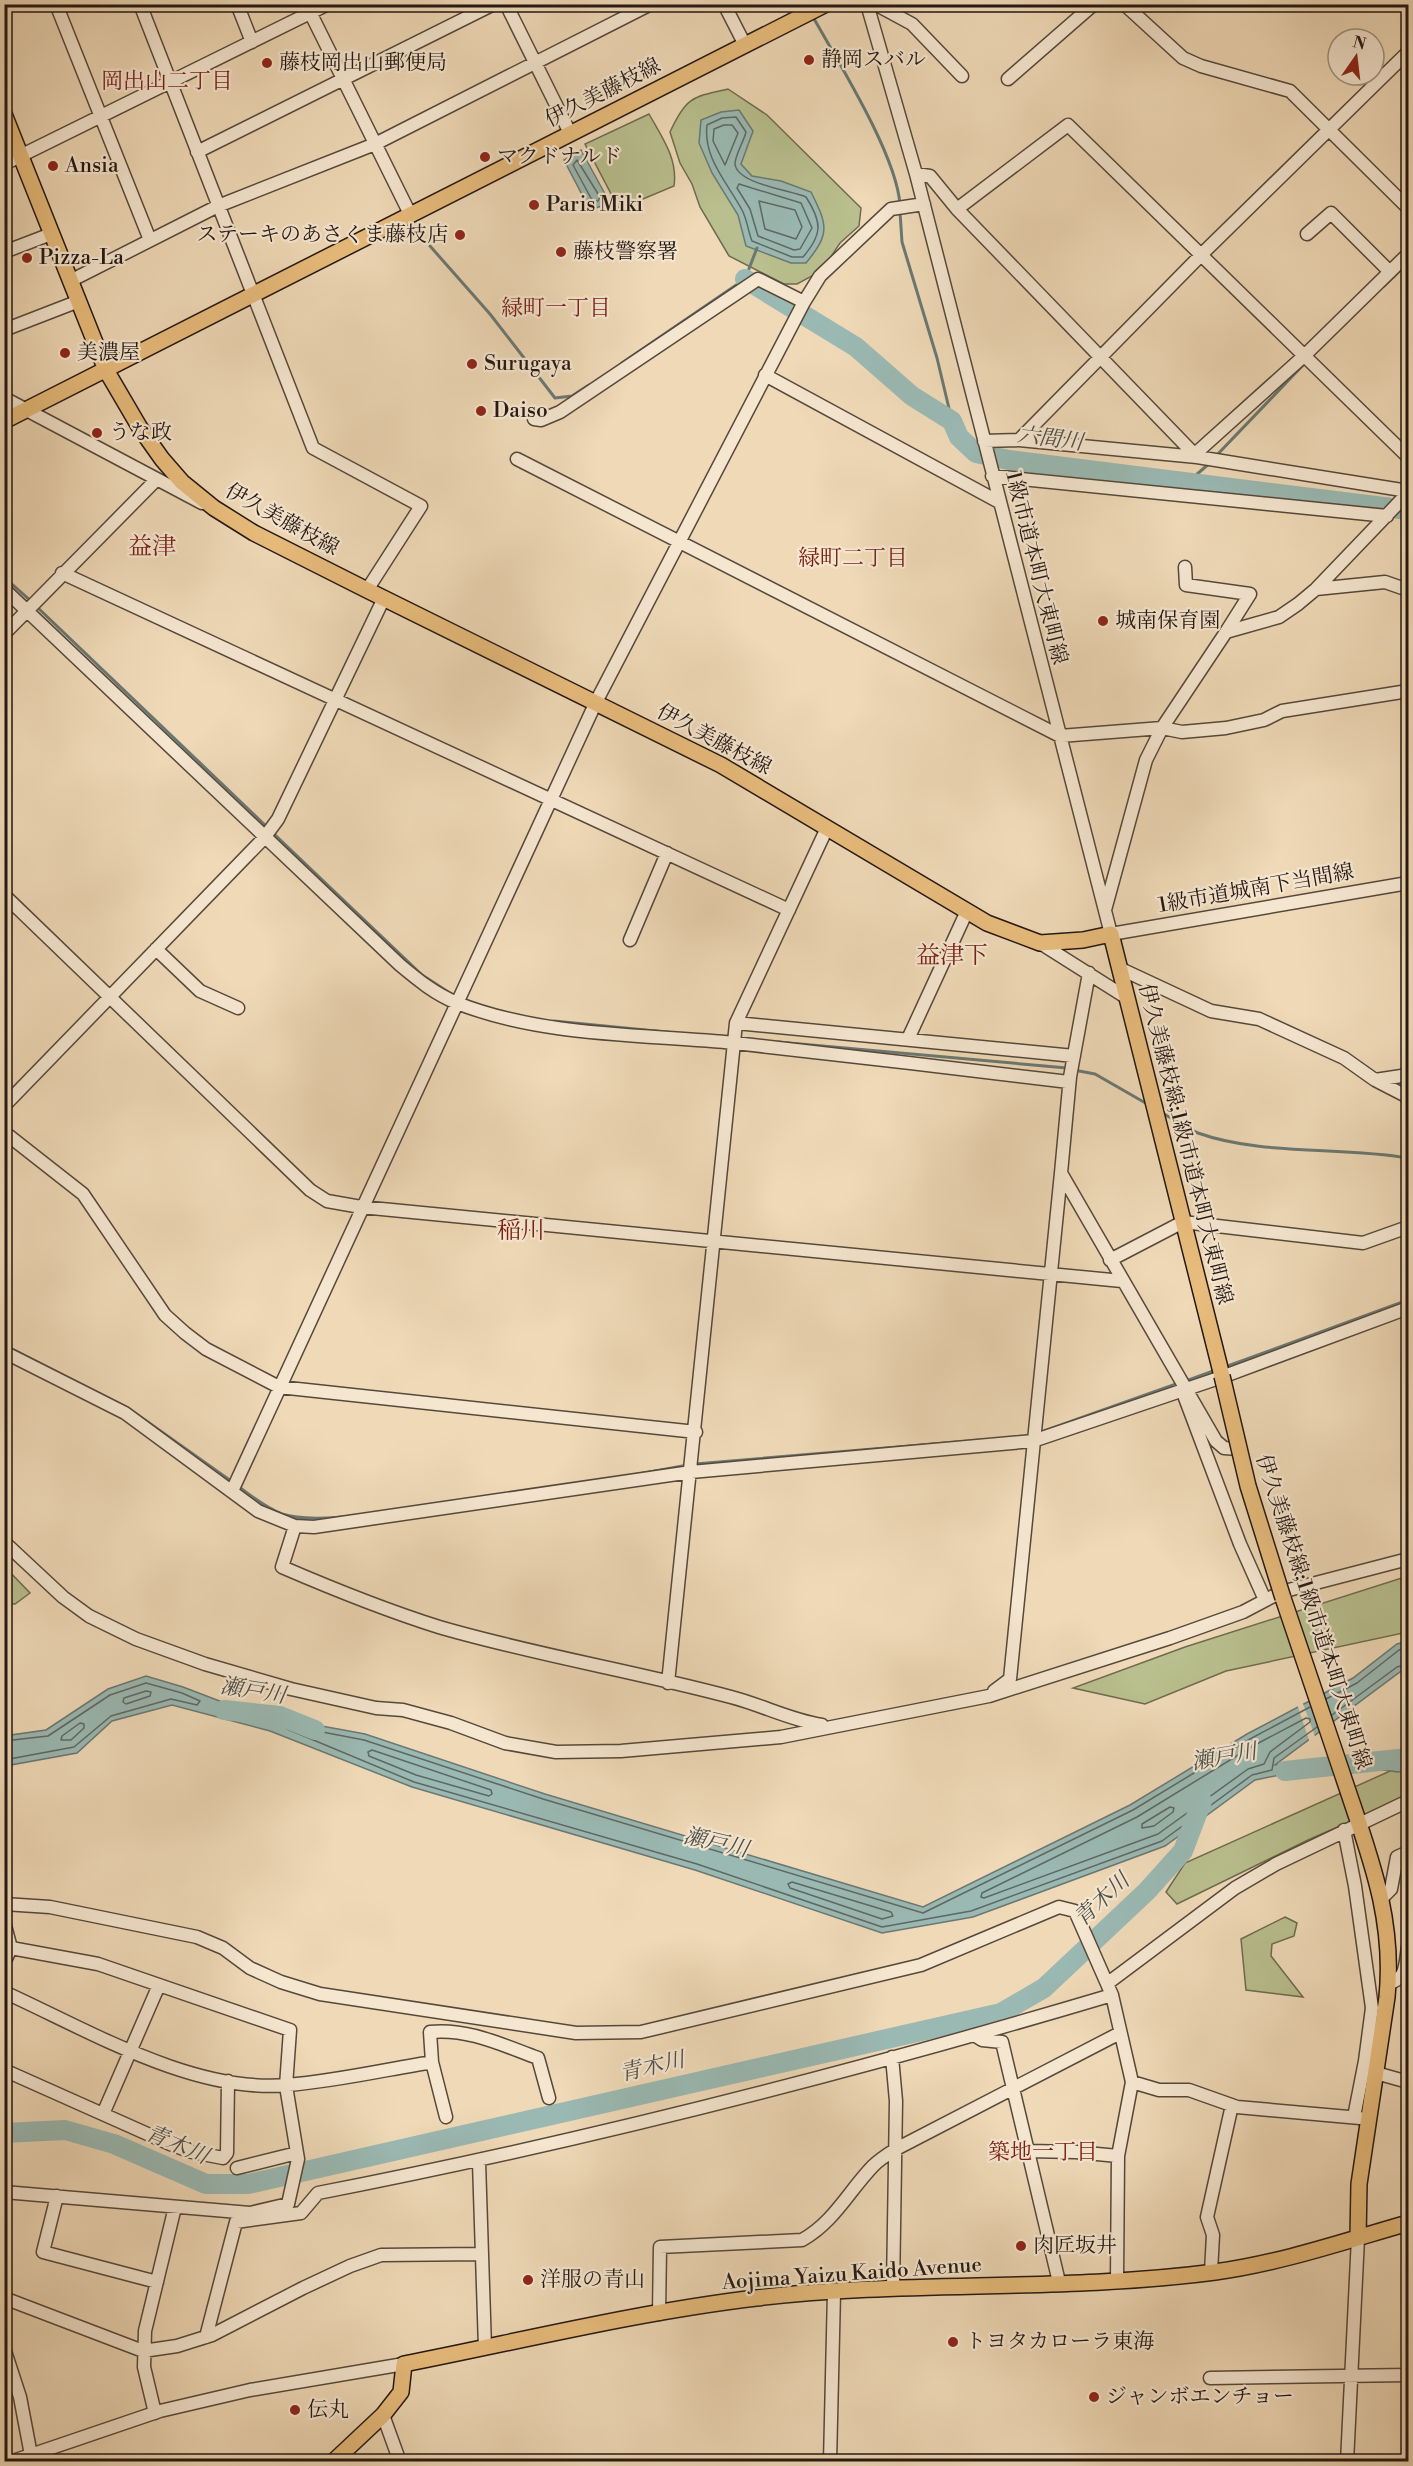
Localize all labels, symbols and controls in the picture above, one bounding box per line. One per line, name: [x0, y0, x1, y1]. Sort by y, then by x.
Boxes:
north arrow: [1326, 27, 1386, 87]
text: N: [1351, 32, 1368, 55]
place label: 静岡スバル: [821, 47, 926, 73]
place label: 藤枝岡出山郵便局: [279, 50, 447, 76]
street label: 伊久美藤枝線: [541, 53, 665, 133]
marker: 静岡スバル: [802, 53, 816, 67]
marker: 藤枝岡出山郵便局: [260, 56, 274, 70]
district label: 岡出山二丁目: [101, 68, 233, 95]
place label: マクドナルド: [497, 144, 622, 170]
marker: マクドナルド: [478, 150, 492, 164]
place label: Ansia: [64, 153, 119, 179]
marker: Ansia: [46, 159, 60, 173]
place label: Paris Miki: [546, 192, 643, 218]
marker: Paris Miki: [527, 198, 541, 212]
place label: ステーキのあさくま藤枝店: [196, 222, 448, 248]
marker: ステーキのあさくま藤枝店: [453, 228, 467, 242]
place label: 藤枝警察署: [573, 239, 678, 265]
place label: Pizza-La: [39, 245, 124, 271]
marker: 藤枝警察署: [554, 245, 568, 259]
marker: Pizza-La: [20, 251, 34, 265]
district label: 緑町一丁目: [501, 295, 611, 322]
place label: 美濃屋: [77, 340, 140, 366]
marker: 美濃屋: [58, 346, 72, 360]
place label: Surugaya: [484, 351, 572, 377]
marker: Surugaya: [465, 357, 479, 371]
place label: Daiso: [493, 398, 548, 424]
marker: Daiso: [474, 404, 488, 418]
place label: うな政: [109, 420, 172, 446]
water label: 六間川: [1016, 422, 1086, 457]
marker: うな政: [90, 426, 104, 440]
street label: 1級市道本町大東町線: [999, 469, 1073, 667]
street label: 伊久美藤枝線: [221, 478, 343, 562]
district label: 益津: [128, 532, 176, 562]
district label: 緑町二丁目: [798, 545, 908, 572]
place label: 城南保育園: [1115, 608, 1220, 634]
marker: 城南保育園: [1096, 614, 1110, 628]
street label: 伊久美藤枝線: [652, 699, 776, 781]
street label: 1級市道城南下当間線: [1156, 859, 1356, 919]
district label: 益津下: [916, 941, 988, 971]
street label: 伊久美藤枝線;1級市道本町大東町線: [1132, 981, 1238, 1307]
district label: 稲川: [497, 1216, 545, 1246]
street label: 伊久美藤枝線;1級市道本町大東町線: [1250, 1451, 1376, 1773]
water label: 瀬戸川: [218, 1673, 290, 1710]
water label: 瀬戸川: [1189, 1738, 1261, 1776]
water label: 瀬戸川: [681, 1822, 753, 1864]
water label: 青木川: [1069, 1866, 1137, 1932]
water label: 青木川: [617, 2046, 689, 2088]
water label: 青木川: [141, 2120, 214, 2171]
district label: 築地一丁目: [988, 2139, 1098, 2166]
place label: 肉匠坂井: [1033, 2233, 1117, 2259]
marker: 肉匠坂井: [1014, 2239, 1028, 2253]
street label: Aojima Yaizu Kaido Avenue: [720, 2252, 983, 2296]
place label: 洋服の青山: [540, 2267, 645, 2293]
marker: 洋服の青山: [521, 2273, 535, 2287]
place label: トヨタカローラ東海: [965, 2329, 1154, 2355]
marker: トヨタカローラ東海: [946, 2335, 960, 2349]
place label: ジャンボエンチョー: [1106, 2384, 1294, 2410]
marker: ジャンボエンチョー: [1087, 2390, 1101, 2404]
place label: 伝丸: [307, 2397, 349, 2423]
marker: 伝丸: [288, 2403, 302, 2417]

